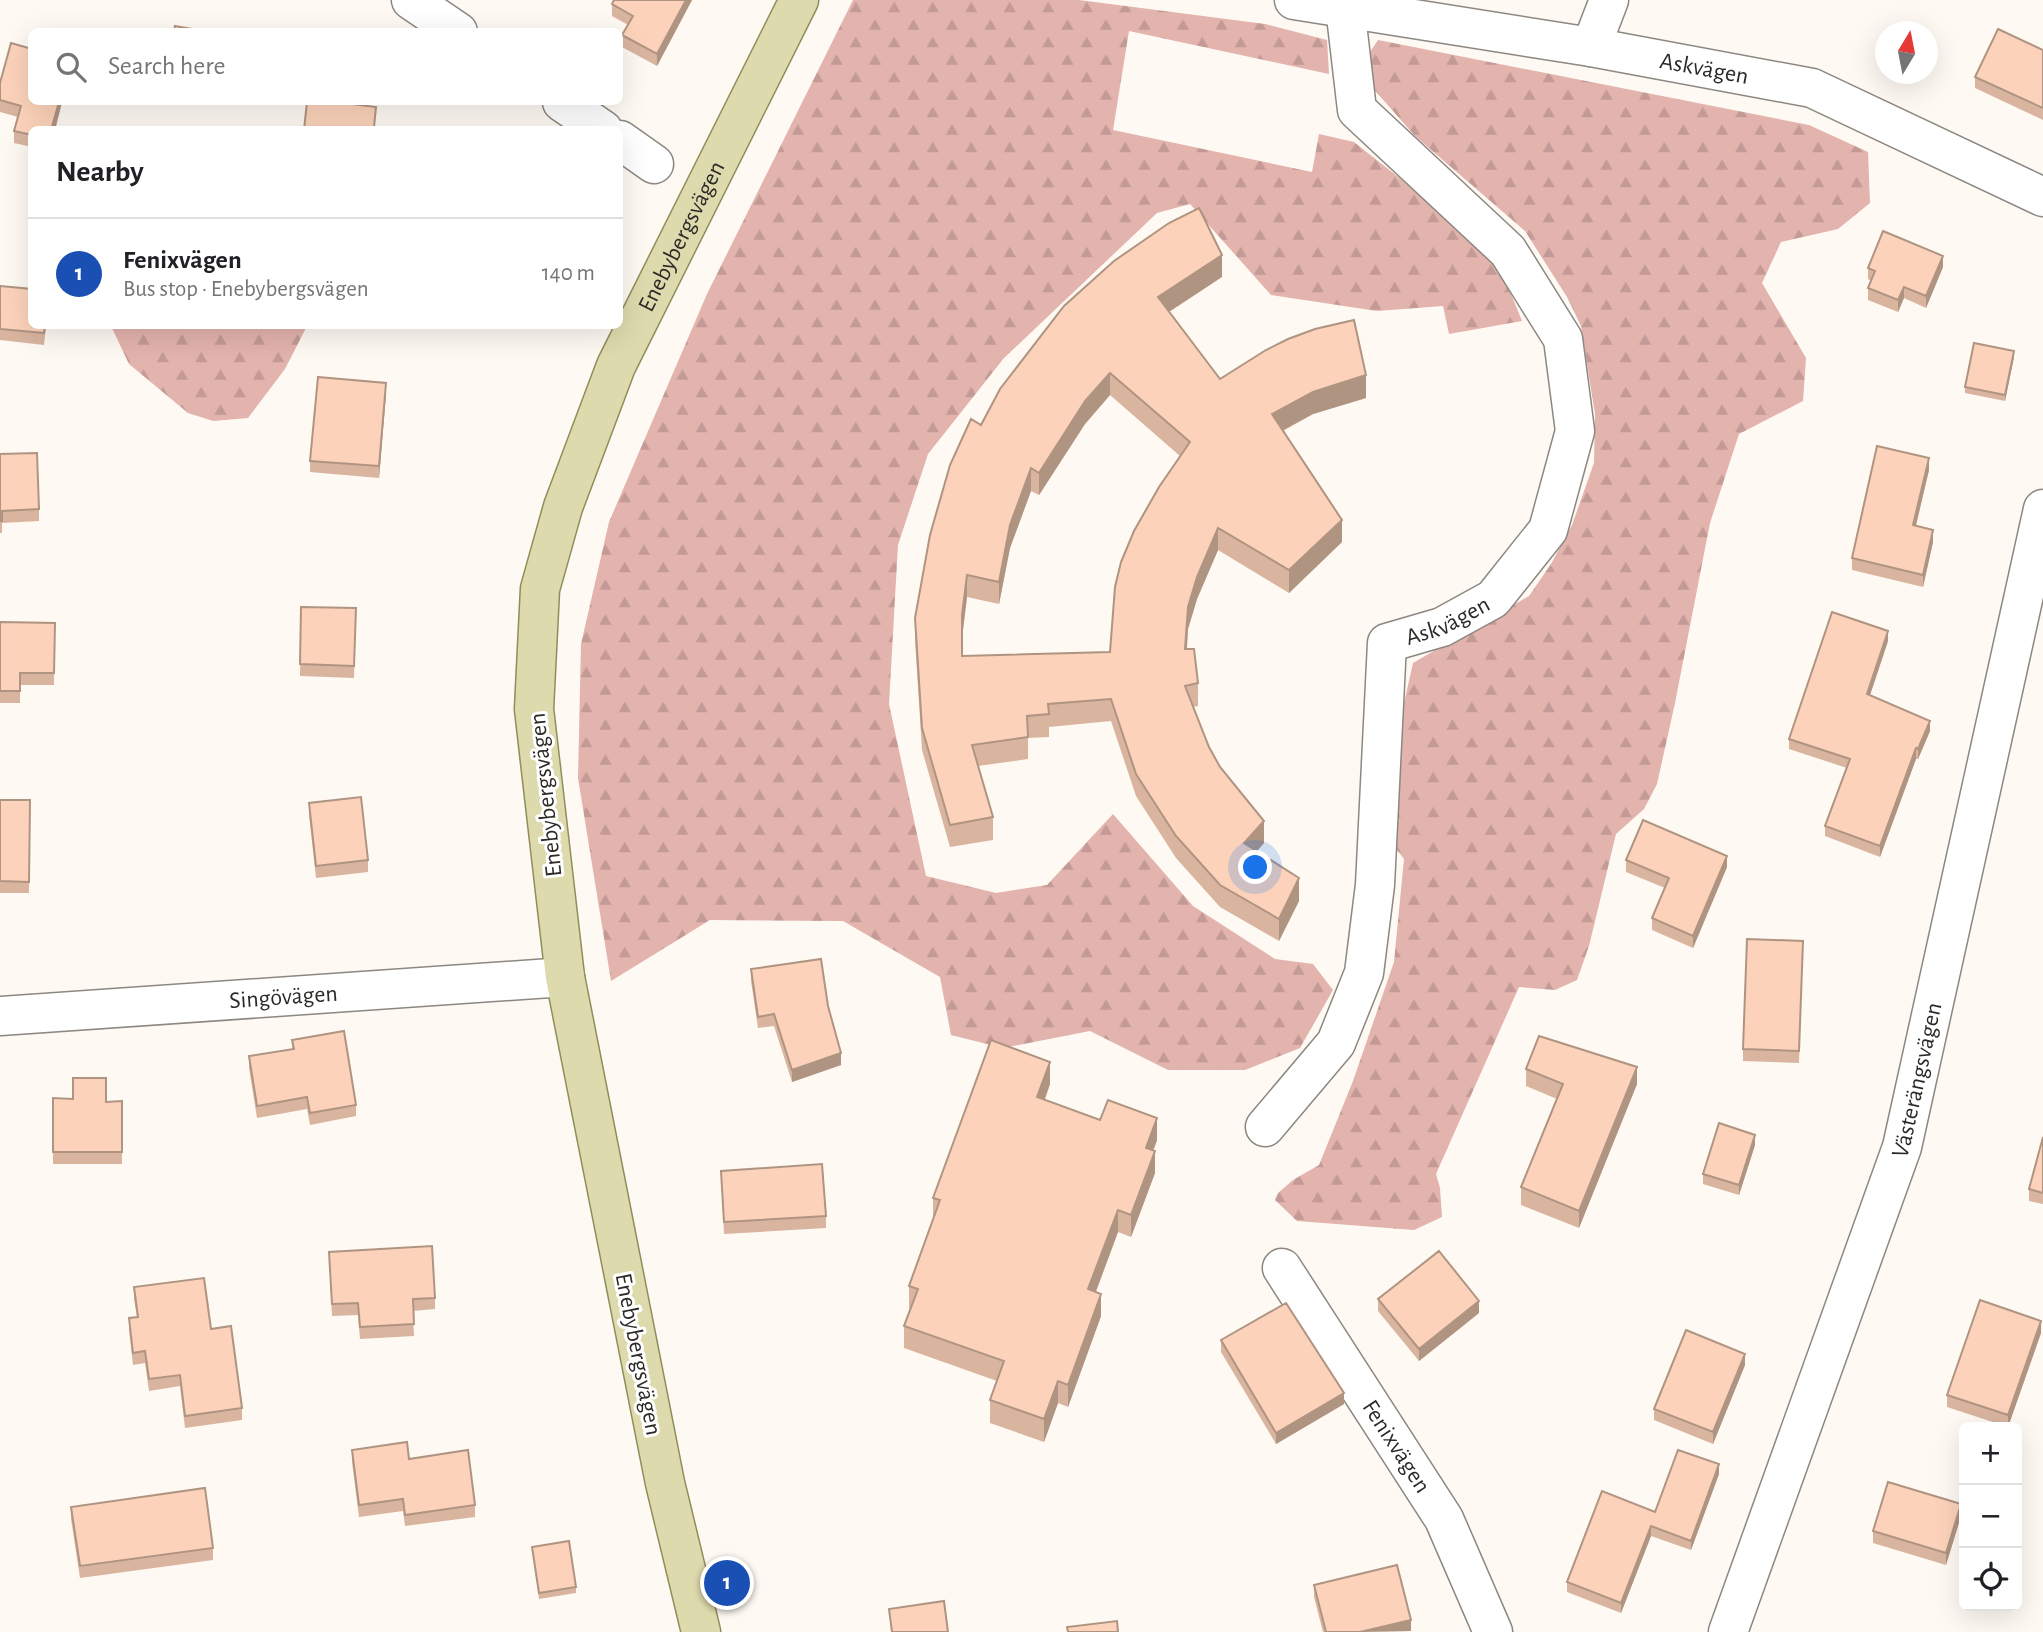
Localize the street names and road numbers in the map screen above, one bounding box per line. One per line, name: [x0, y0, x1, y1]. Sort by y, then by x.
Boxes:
street label: Askvägen: [1658, 49, 1751, 89]
street label: Enebybergsvägen: [634, 157, 729, 316]
street label: Askvägen: [1403, 592, 1494, 650]
street label: Enebybergsvägen: [525, 712, 567, 878]
street label: Singövägen: [228, 982, 338, 1013]
street label: Västerängsvägen: [1888, 1000, 1947, 1161]
street label: Enebybergsvägen: [611, 1271, 666, 1437]
street label: Fenixvägen: [1357, 1396, 1435, 1497]

